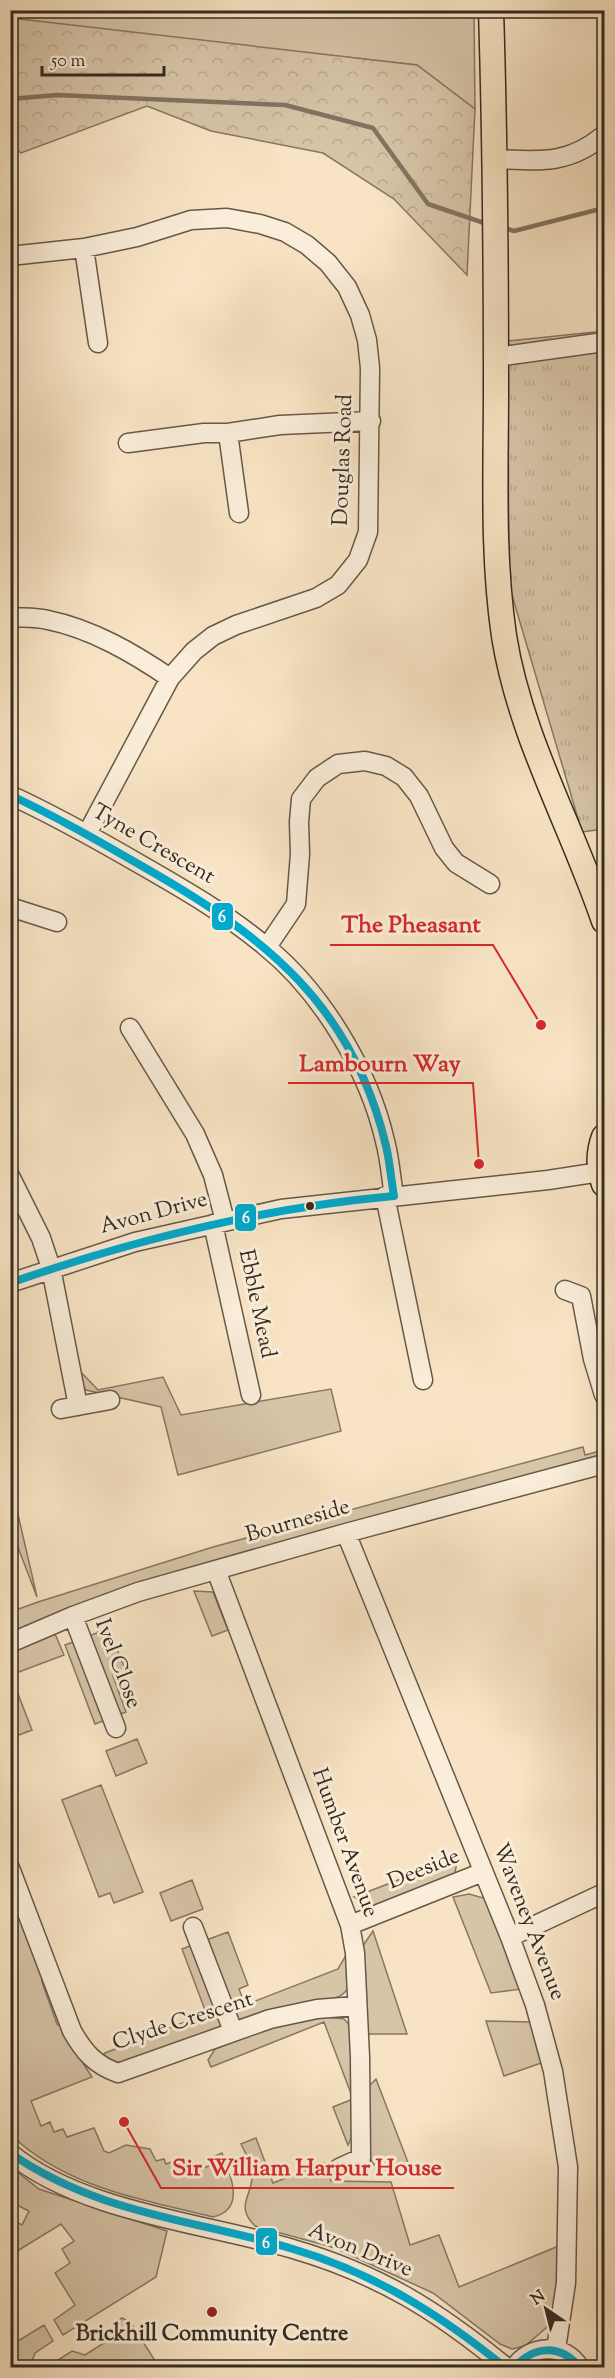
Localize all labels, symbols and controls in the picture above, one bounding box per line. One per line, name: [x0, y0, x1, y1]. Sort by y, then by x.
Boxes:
scale bar: [42, 39, 164, 77]
text: 50 m: [50, 49, 86, 75]
street label: Douglas Road: [326, 394, 362, 526]
street label: Tyne Crescent: [86, 797, 221, 893]
line badge: 6: [211, 902, 234, 931]
callout: The Pheasant: [330, 903, 493, 945]
text: 6: [218, 907, 226, 930]
text: The Pheasant: [341, 909, 481, 943]
callout: Lambourn Way: [288, 1041, 473, 1083]
text: Lambourn Way: [299, 1048, 461, 1082]
street label: Avon Drive: [97, 1184, 211, 1244]
unlabelled marker: [304, 1200, 316, 1212]
line badge: 6: [234, 1203, 257, 1232]
text: 6: [242, 1208, 250, 1231]
street label: Ebble Mead: [229, 1247, 283, 1361]
street label: Bourneside: [242, 1492, 354, 1552]
street label: Ivel Close: [85, 1615, 149, 1713]
street label: Humber Avenue: [302, 1764, 386, 1922]
street label: Waveney Avenue: [483, 1839, 573, 2005]
street label: Deeside: [383, 1841, 465, 1899]
street label: Clyde Crescent: [108, 1984, 258, 2060]
callout: Sir William Harpur House: [161, 2146, 454, 2188]
text: Sir William Harpur House: [172, 2152, 442, 2186]
street label: Avon Drive: [303, 2216, 417, 2286]
line badge: 6: [255, 2227, 278, 2256]
text: 6: [262, 2233, 270, 2256]
north arrow: [516, 2279, 576, 2339]
text: N: [527, 2286, 551, 2312]
marker: Brickhill Community Centre: [205, 2305, 219, 2319]
place label: Brickhill Community Centre: [76, 2319, 348, 2351]

